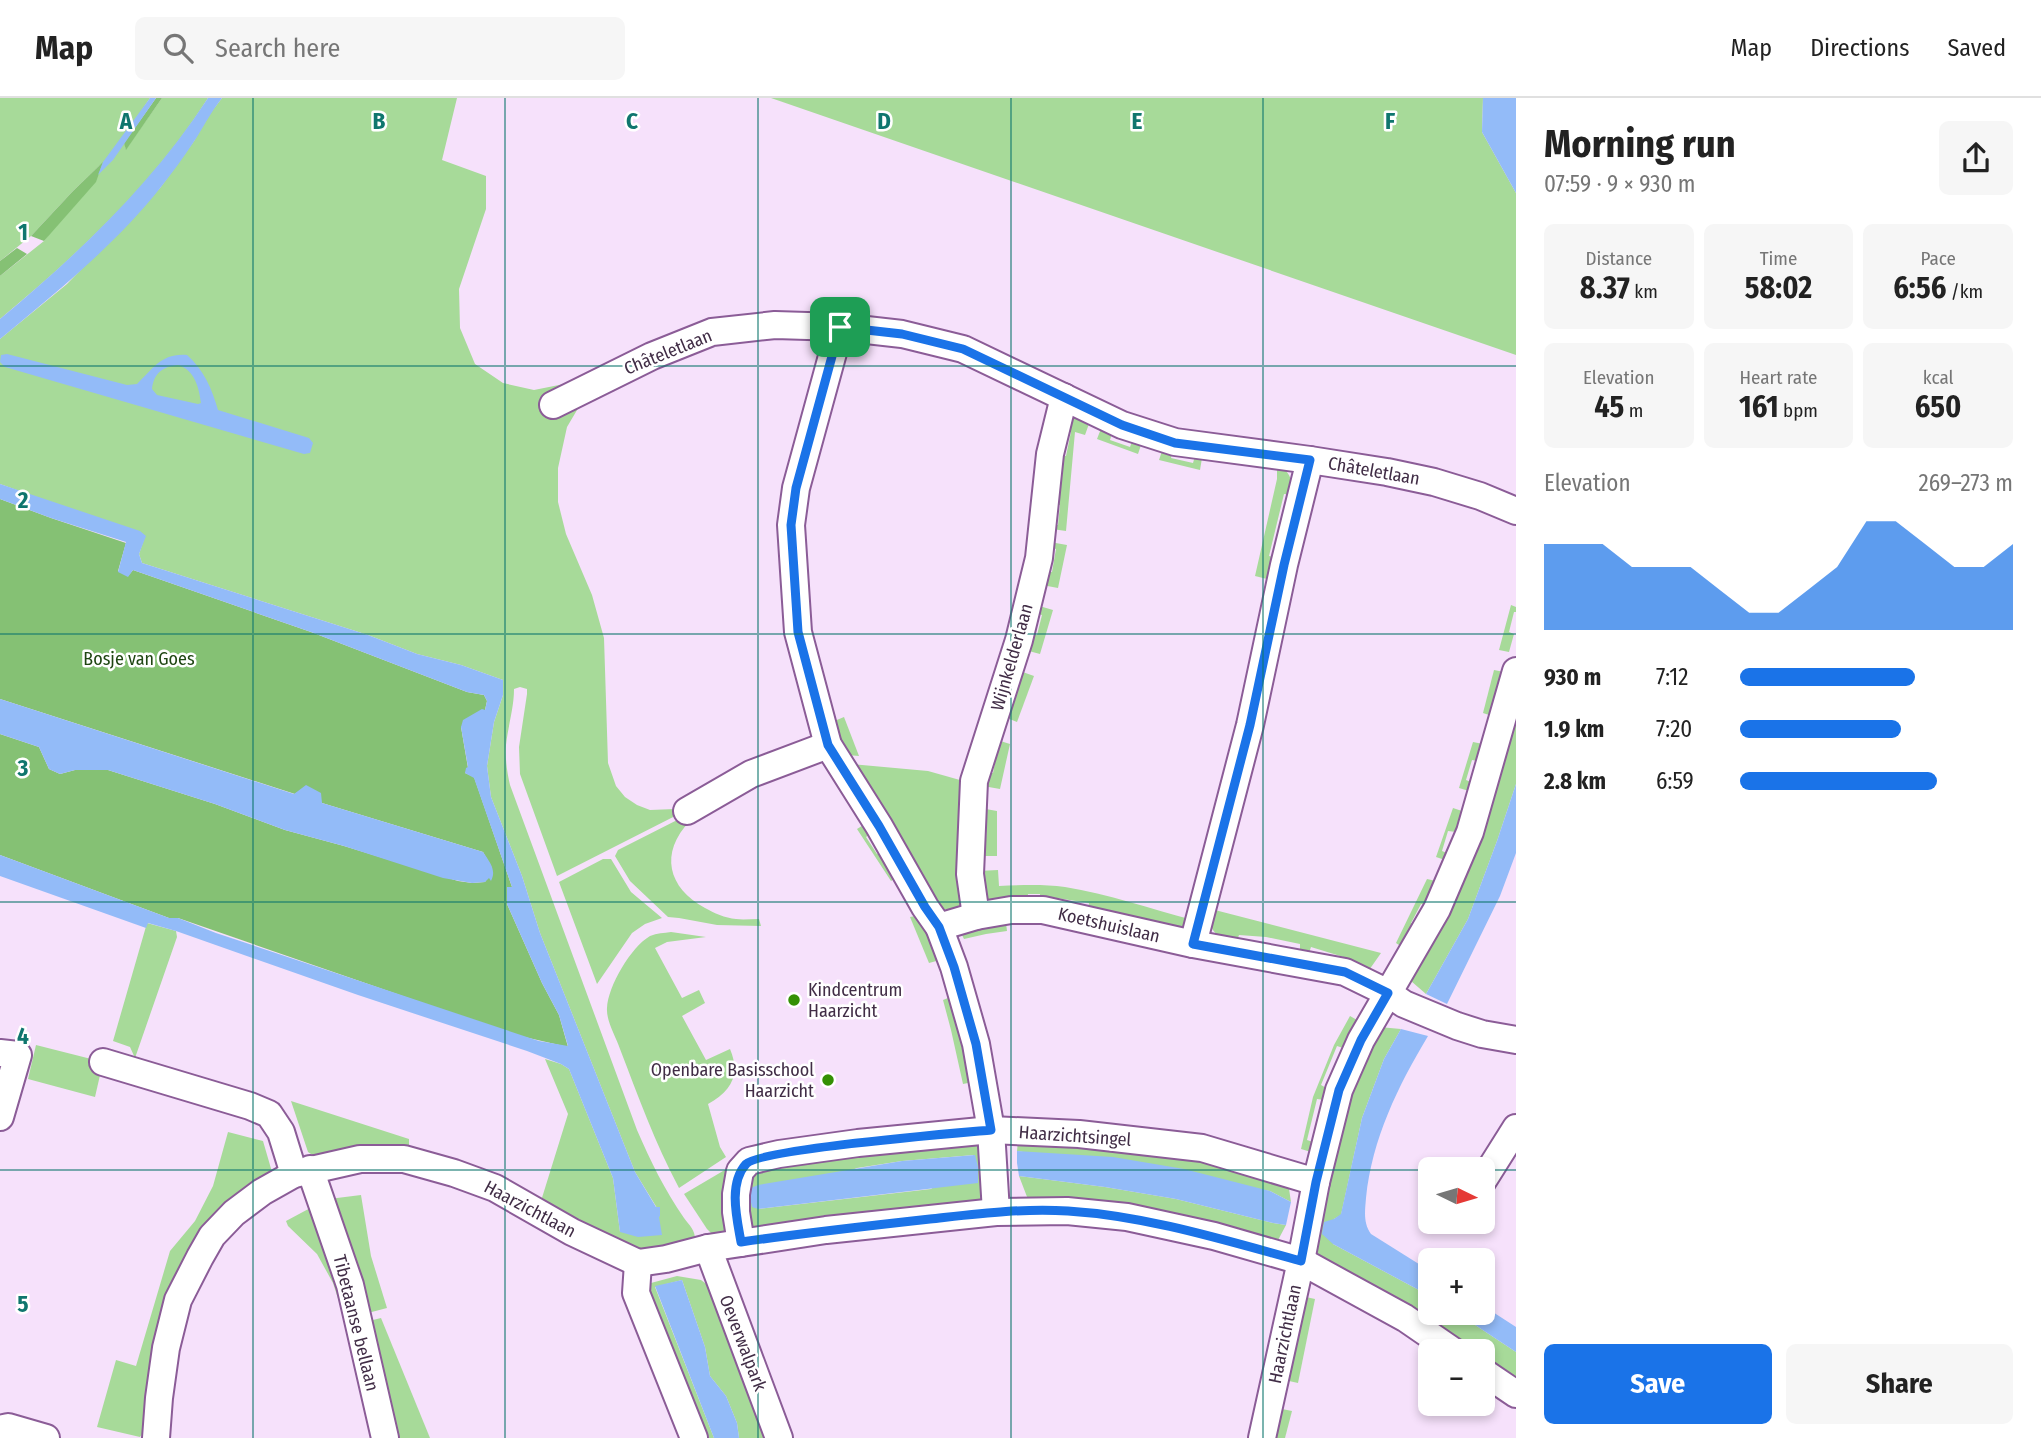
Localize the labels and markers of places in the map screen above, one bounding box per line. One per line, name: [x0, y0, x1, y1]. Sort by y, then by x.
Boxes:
pin: [810, 297, 870, 357]
place label: Kindcentrum Haarzicht: [808, 979, 902, 1022]
marker: Kindcentrum Haarzicht: [786, 992, 802, 1008]
place label: Openbare Basisschool Haarzicht: [651, 1059, 814, 1102]
marker: Openbare Basisschool Haarzicht: [820, 1072, 836, 1088]

